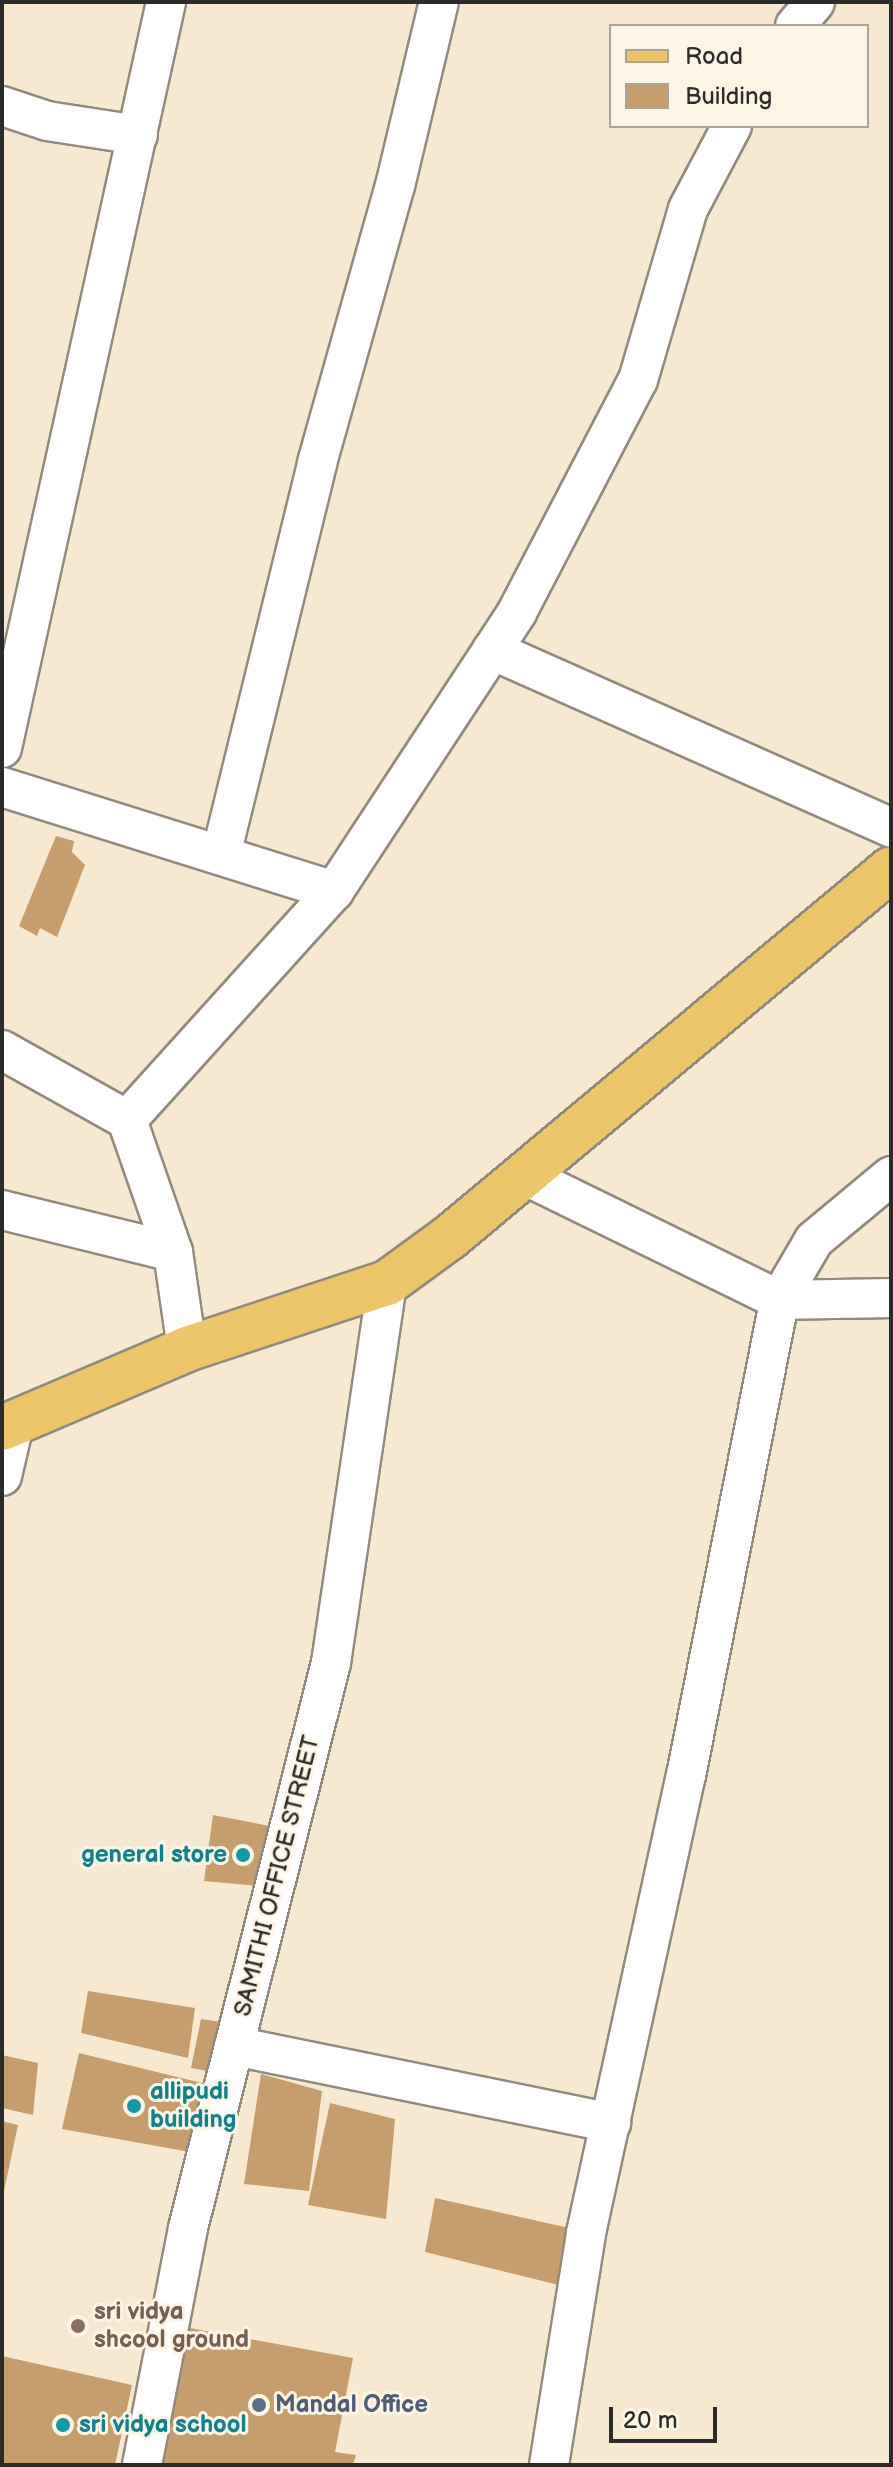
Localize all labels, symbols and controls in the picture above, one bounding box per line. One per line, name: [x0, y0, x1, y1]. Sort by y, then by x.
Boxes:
legend: [609, 24, 869, 128]
text: Road: [685, 42, 743, 71]
text: Building: [685, 82, 772, 111]
street label: SAMITHI OFFICE STREET: [228, 1733, 326, 2019]
place label: general store: [81, 1841, 227, 1869]
marker: general store: [234, 1846, 252, 1864]
place label: allipudi building: [150, 2078, 236, 2134]
marker: allipudi building: [125, 2097, 143, 2115]
place label: sri vidya shcool ground: [94, 2298, 249, 2354]
marker: sri vidya shcool ground: [69, 2317, 87, 2335]
place label: Mandal Office: [275, 2391, 428, 2419]
scale bar: [613, 2391, 721, 2441]
marker: Mandal Office: [250, 2396, 268, 2414]
text: 20 m: [623, 2406, 678, 2435]
place label: sri vidya school: [79, 2411, 246, 2439]
marker: sri vidya school: [54, 2416, 72, 2434]

